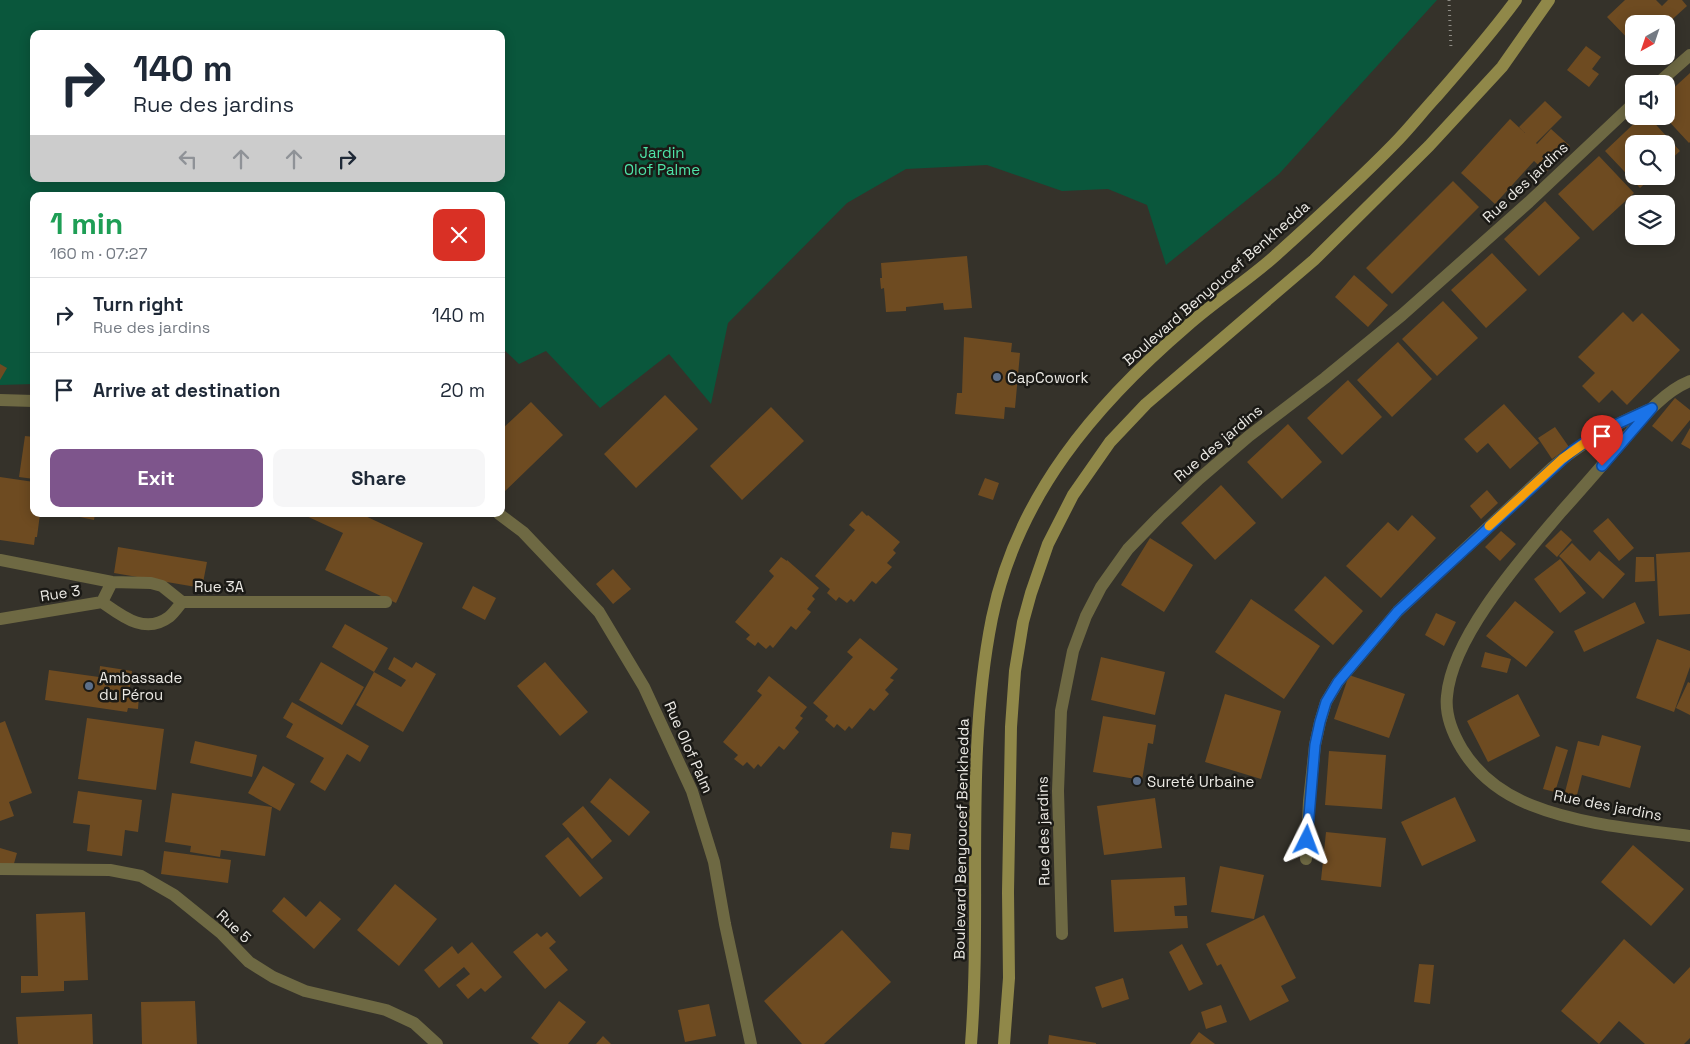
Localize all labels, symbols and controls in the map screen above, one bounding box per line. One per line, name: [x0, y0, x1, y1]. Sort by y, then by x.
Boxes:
north arrow: [1625, 15, 1675, 65]
map controls: [1625, 15, 1675, 245]
text: 140 m: [133, 47, 233, 91]
icon: right: [50, 50, 115, 115]
button: sound: [1625, 75, 1675, 125]
text: Rue des jardins: [133, 90, 294, 118]
button: search: [1625, 135, 1675, 185]
street label: Rue des jardins: [1478, 138, 1572, 226]
park label: Jardin Olof Palme: [624, 143, 700, 179]
icon: left: [174, 145, 202, 173]
icon: ahead: [227, 145, 255, 173]
icon: ahead: [280, 145, 308, 173]
icon: right: [333, 145, 361, 173]
button: layers: [1625, 195, 1675, 245]
street label: Boulevard Benyoucef Benkhedda: [1119, 196, 1314, 369]
text: 1 min: [50, 204, 123, 243]
button: close: [433, 209, 485, 261]
text: 160 m · 07:27: [50, 243, 147, 264]
text: Turn right: [93, 292, 183, 317]
icon: right: [50, 301, 78, 329]
text: 140 m: [432, 303, 485, 328]
text: Rue des jardins: [93, 317, 210, 338]
place label: CapCowork: [1007, 368, 1089, 387]
marker: CapCowork: [991, 371, 1003, 383]
icon: arrive: [50, 376, 78, 404]
text: Arrive at destination: [93, 378, 281, 403]
text: 20 m: [440, 378, 485, 403]
street label: Rue des jardins: [1170, 400, 1266, 486]
pin: [1581, 415, 1623, 466]
icon: arrive: [1588, 422, 1616, 450]
button: Exit: [50, 449, 263, 507]
button: Share: [273, 449, 485, 507]
street label: Rue 3A: [194, 577, 244, 596]
street label: Rue 3: [39, 580, 81, 606]
place label: Ambassade du Pérou: [99, 668, 182, 704]
marker: Ambassade du Pérou: [83, 680, 95, 692]
street label: Rue Olof Palm: [660, 698, 718, 796]
street label: Boulevard Benyoucef Benkhedda: [949, 718, 973, 960]
place label: Sureté Urbaine: [1147, 772, 1255, 791]
marker: Sureté Urbaine: [1131, 775, 1143, 787]
street label: Rue des jardins: [1033, 776, 1053, 886]
street label: Rue des jardins: [1552, 785, 1664, 825]
position arrow: [1280, 813, 1332, 865]
street label: Rue 5: [213, 905, 255, 947]

